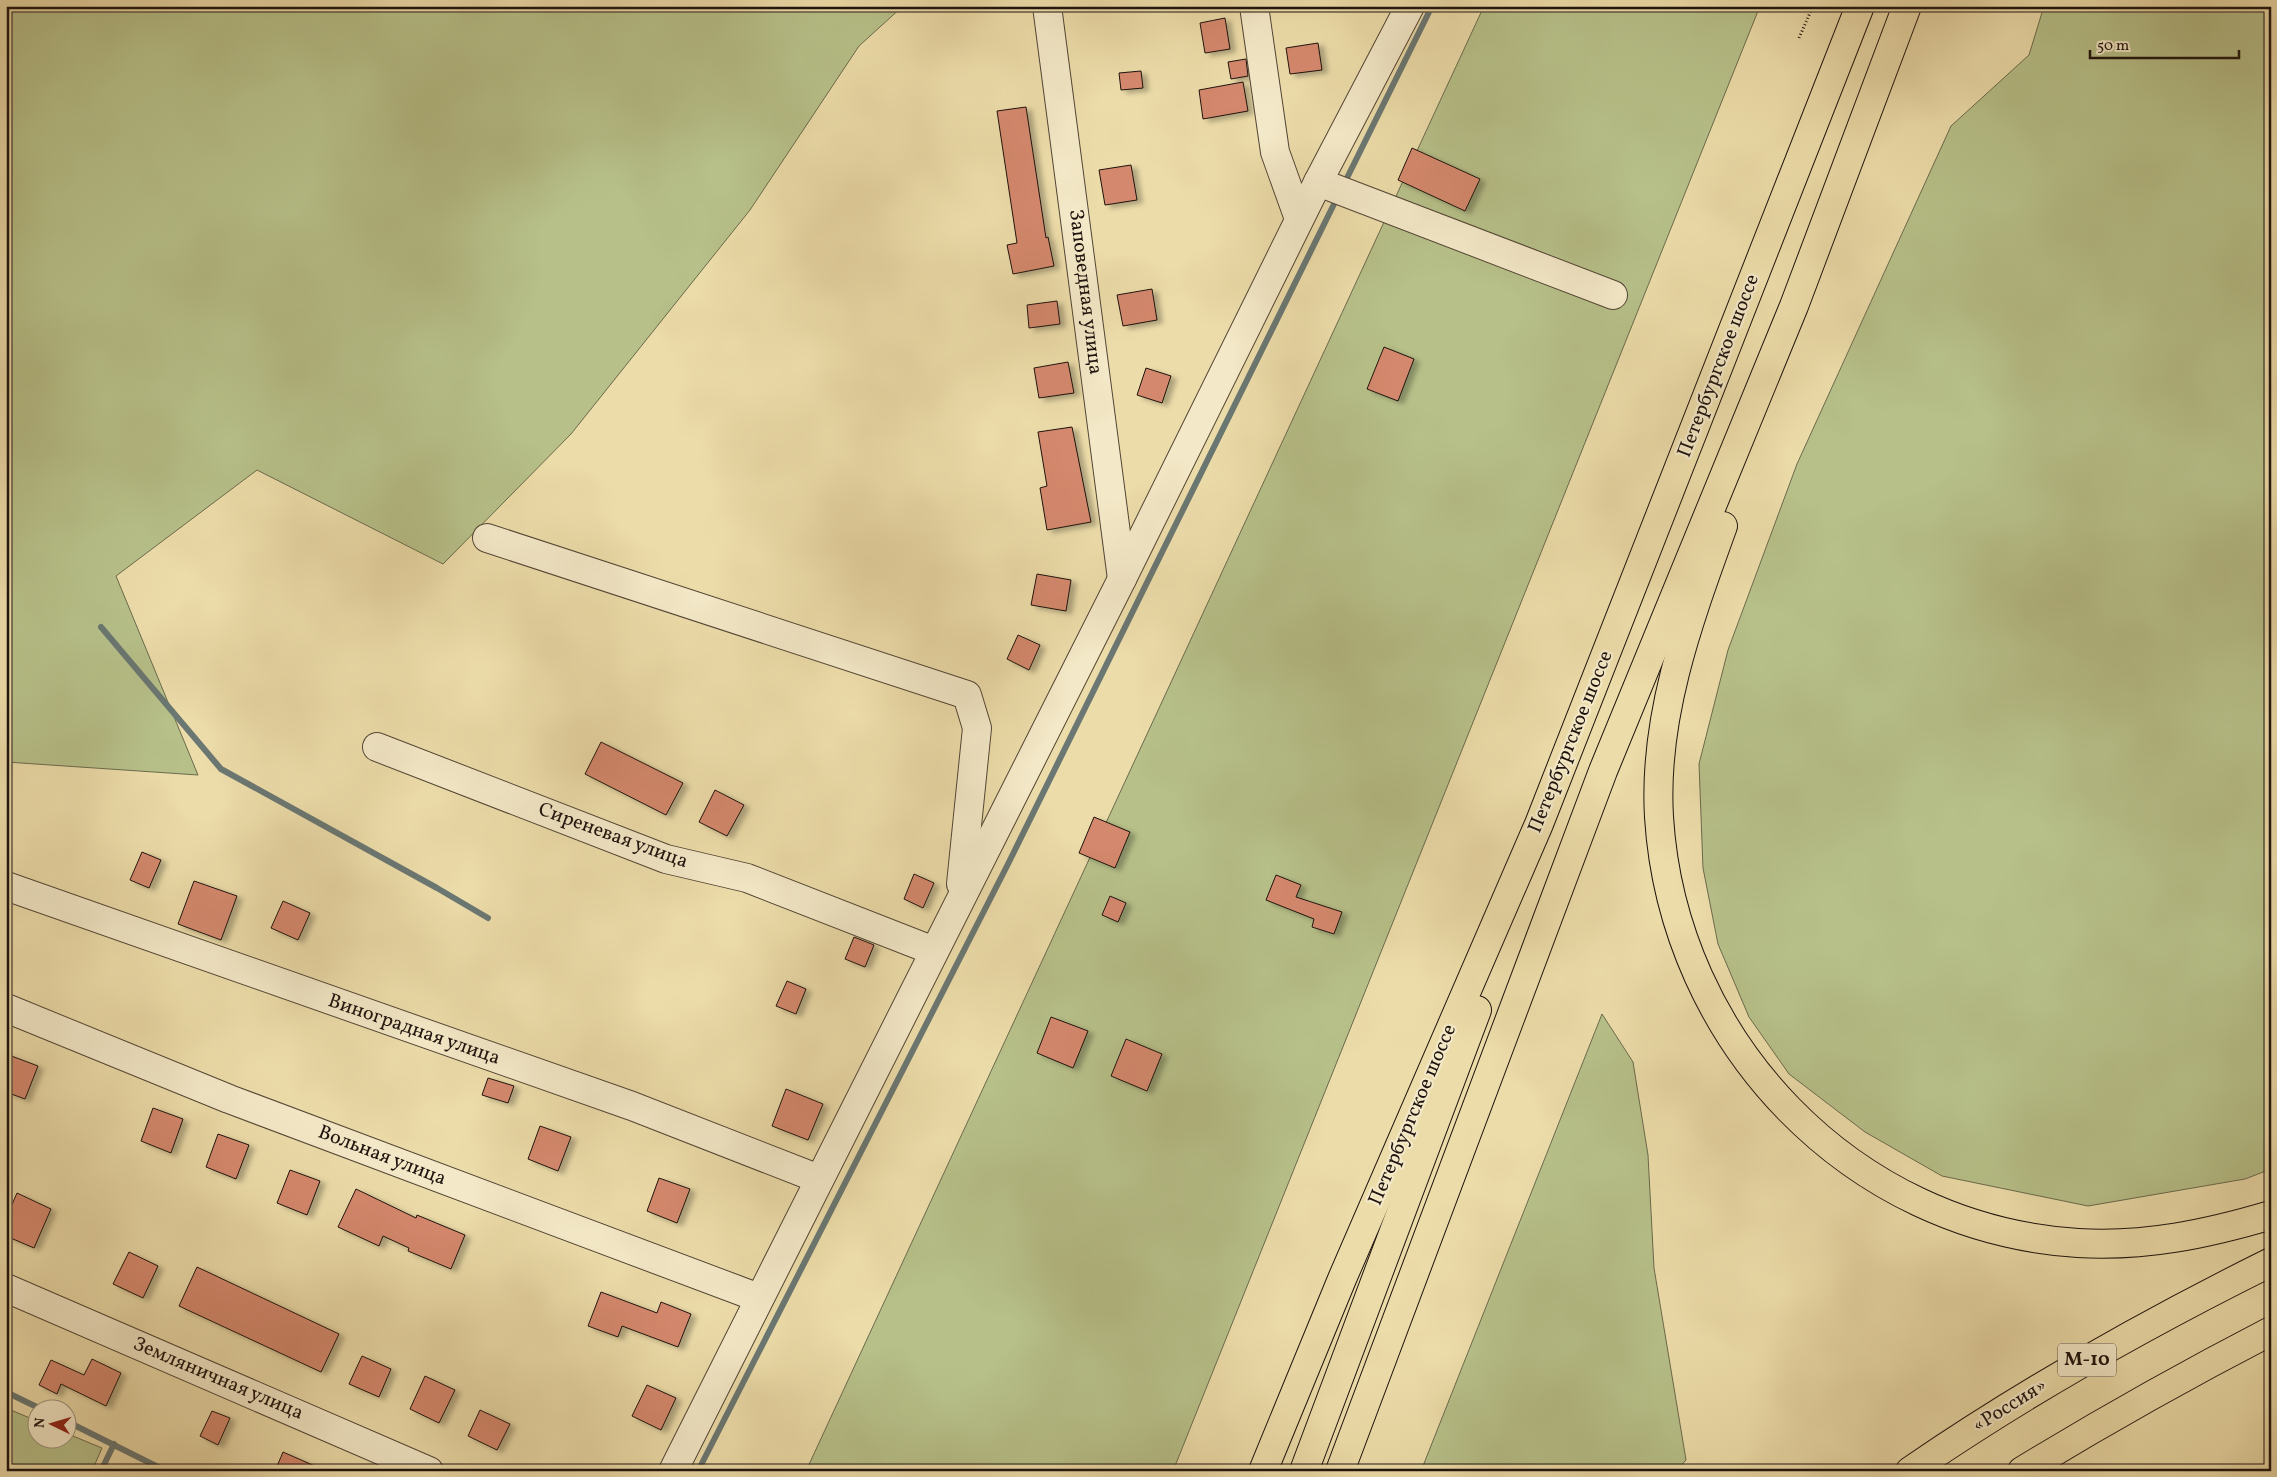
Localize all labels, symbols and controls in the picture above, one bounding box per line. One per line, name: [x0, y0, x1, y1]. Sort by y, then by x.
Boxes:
scale bar: [2090, 28, 2238, 60]
text: 50 m: [2097, 36, 2129, 57]
street label: Заповедная улица: [1061, 208, 1109, 376]
street label: Петербургское шоссе: [1671, 270, 1767, 462]
street label: Петербургское шоссе: [1522, 647, 1620, 837]
street label: Сиреневая улица: [534, 796, 692, 876]
street label: Виноградная улица: [324, 987, 504, 1073]
street label: Петербургское шоссе: [1362, 1020, 1464, 1210]
street label: Вольная улица: [314, 1119, 450, 1193]
street label: Земляничная улица: [128, 1330, 308, 1428]
road number: М-10: [2058, 1344, 2116, 1376]
street label: «Россия»: [1967, 1372, 2053, 1440]
north arrow: [28, 1400, 78, 1450]
text: N: [31, 1417, 50, 1429]

